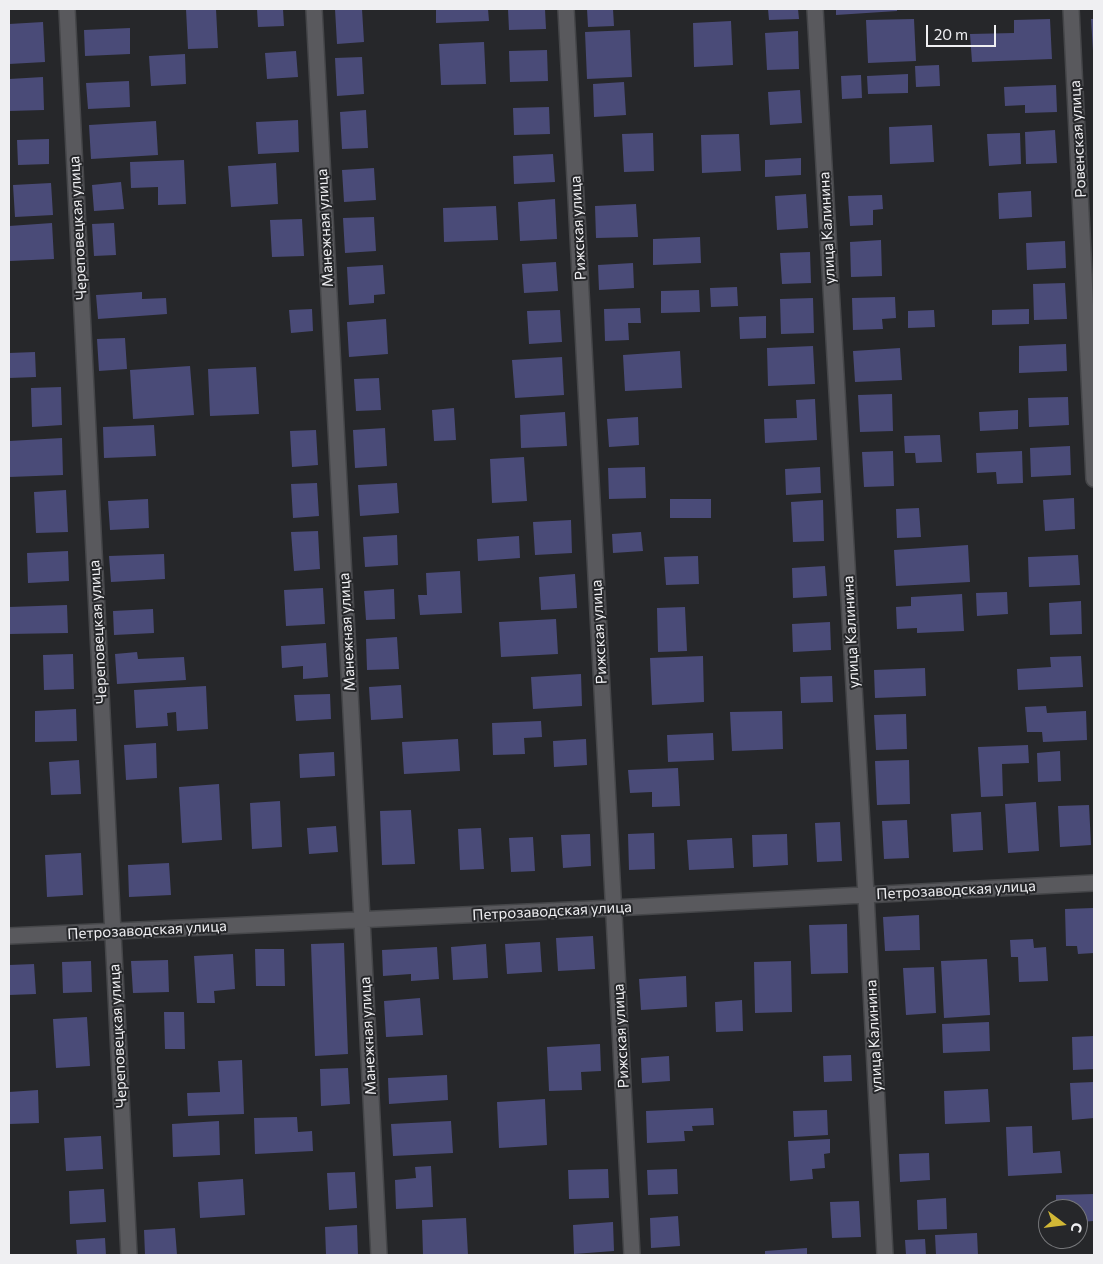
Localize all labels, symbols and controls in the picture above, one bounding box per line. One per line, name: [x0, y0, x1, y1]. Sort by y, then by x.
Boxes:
scale bar: [928, 15, 998, 47]
text: 20 m: [934, 25, 968, 43]
street label: Ровенская улица: [1066, 80, 1090, 198]
street label: Череповецкая улица: [65, 155, 91, 301]
street label: Манежная улица: [313, 168, 337, 288]
street label: улица Калинина: [815, 171, 839, 285]
street label: Рижская улица: [566, 175, 590, 281]
street label: Череповецкая улица: [85, 559, 111, 705]
street label: Манежная улица: [335, 572, 359, 692]
street label: улица Калинина: [839, 575, 863, 689]
street label: Рижская улица: [587, 579, 611, 685]
street label: Петрозаводская улица: [876, 877, 1036, 903]
street label: Петрозаводская улица: [472, 898, 632, 924]
street label: Петрозаводская улица: [67, 917, 227, 943]
street label: Череповецкая улица: [105, 963, 131, 1109]
street label: Манежная улица: [356, 976, 380, 1096]
street label: улица Калинина: [862, 979, 886, 1093]
street label: Рижская улица: [609, 983, 633, 1089]
north arrow: [1038, 1199, 1088, 1249]
text: С: [1068, 1221, 1086, 1235]

